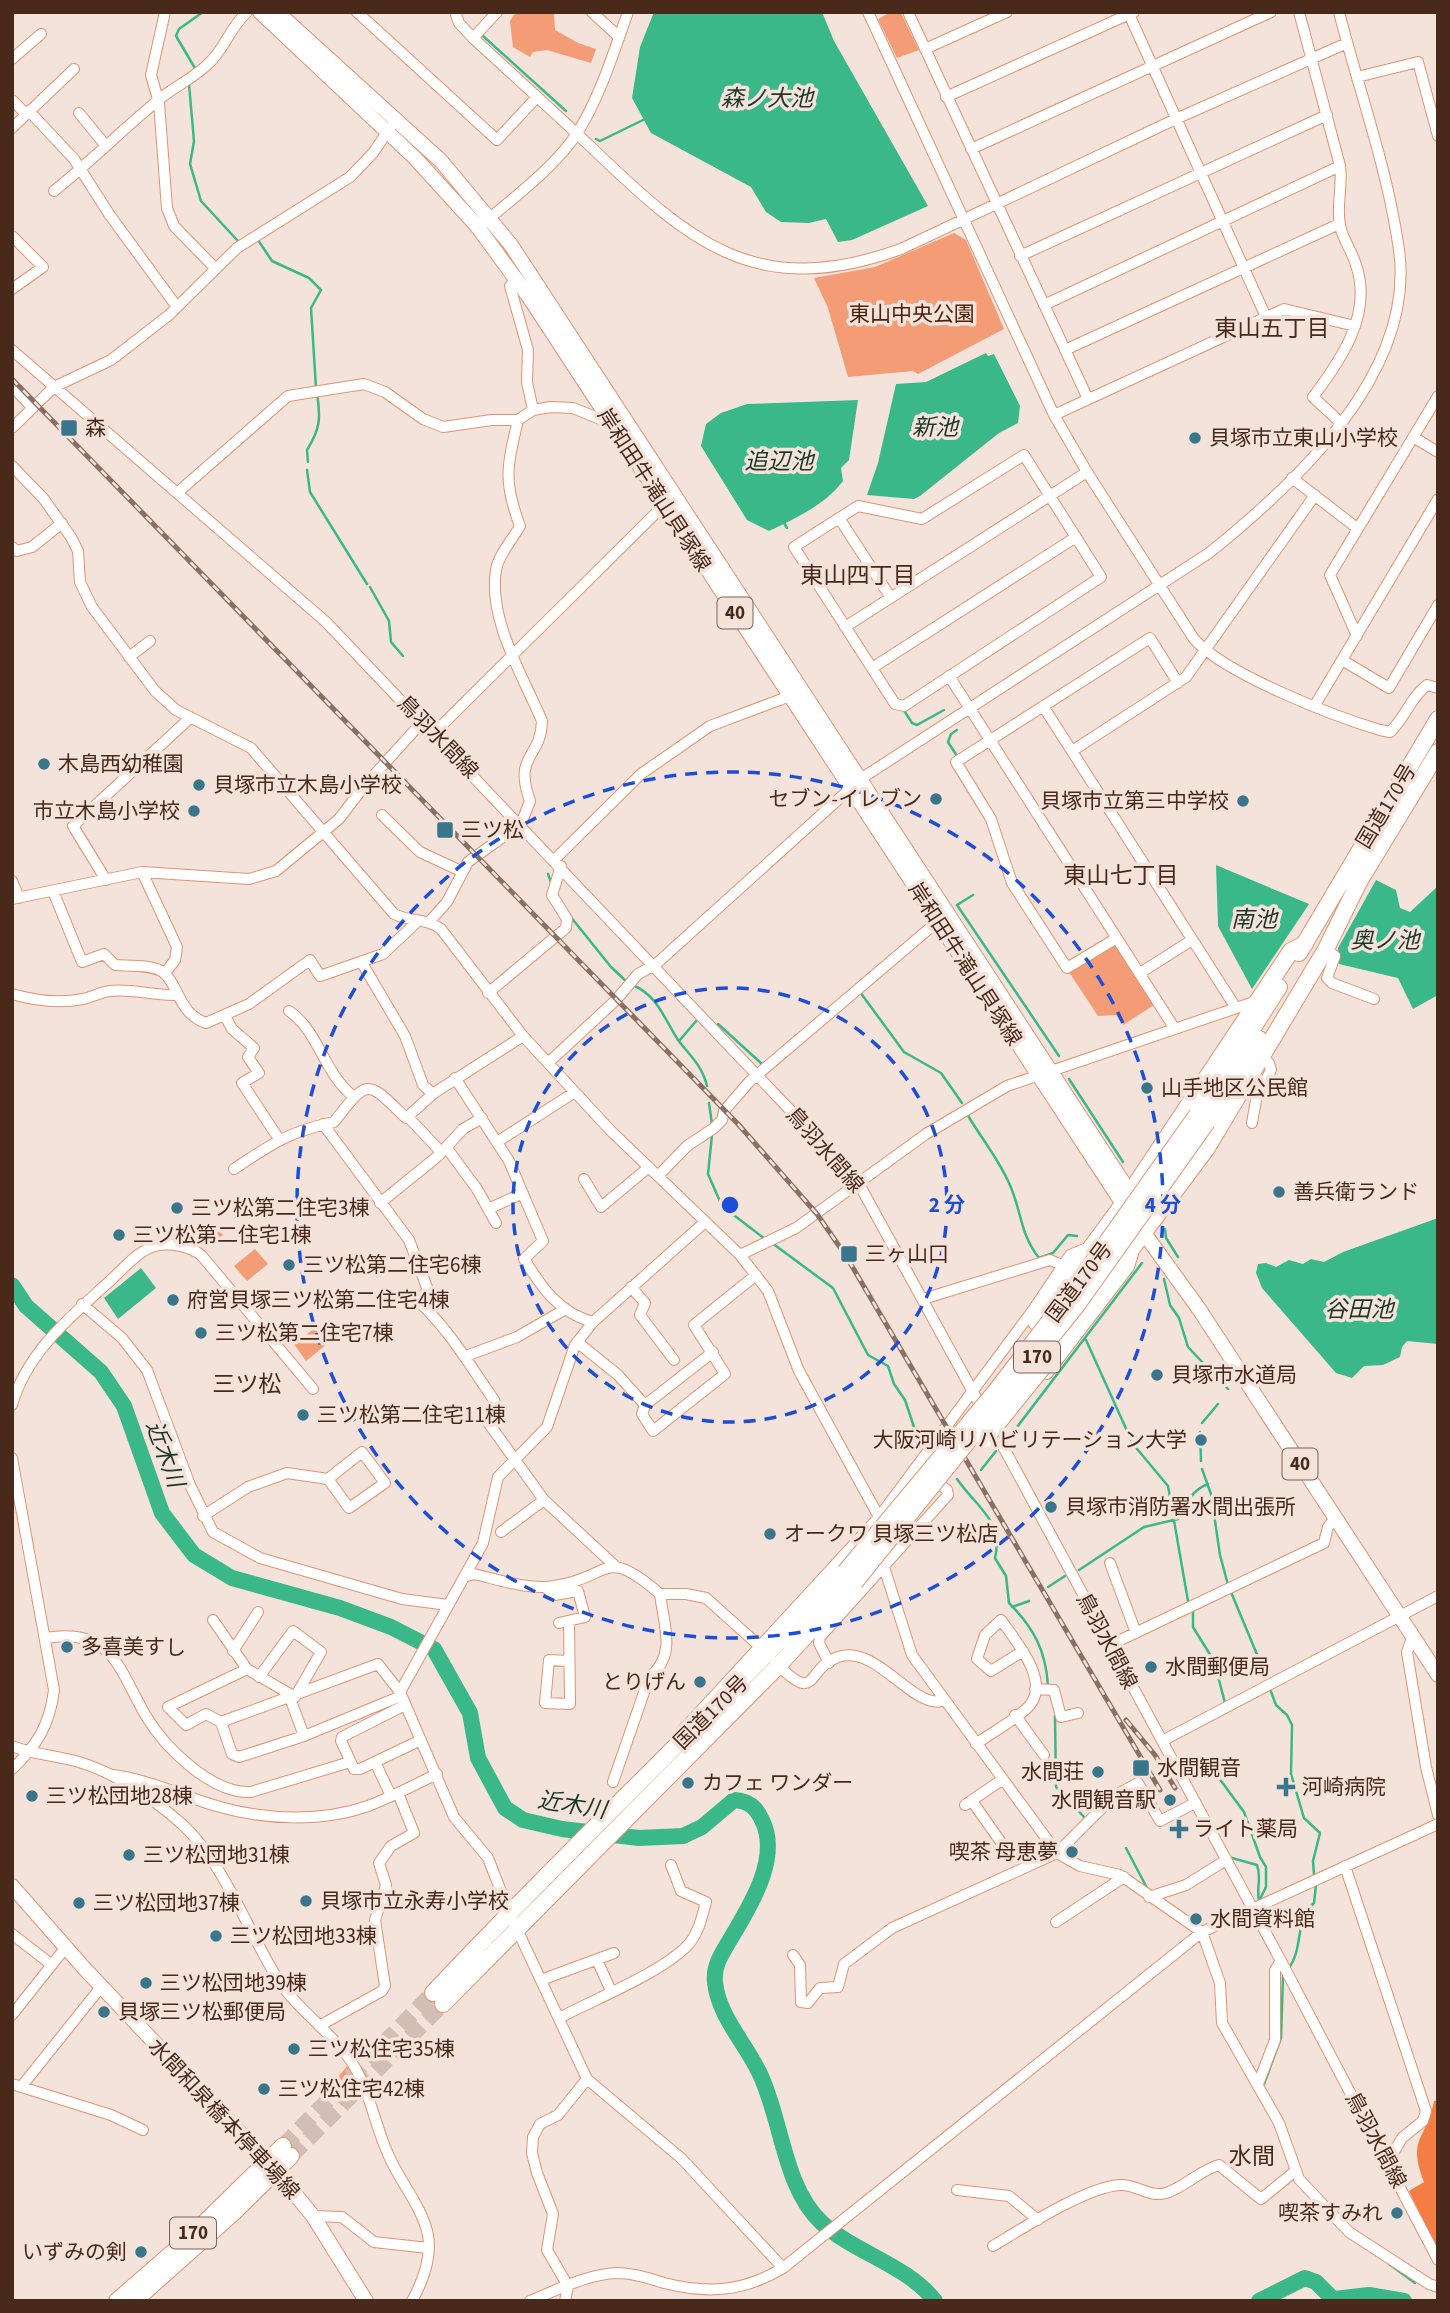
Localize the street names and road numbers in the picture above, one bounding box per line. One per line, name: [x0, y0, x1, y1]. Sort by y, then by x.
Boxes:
street label: 岸和田牛滝山貝塚線: [590, 403, 718, 577]
road number: 40: [718, 598, 752, 628]
street label: 鳥羽水間線: [391, 689, 485, 785]
street label: 国道170号: [1349, 758, 1423, 854]
street label: 岸和田牛滝山貝塚線: [901, 877, 1029, 1051]
street label: 鳥羽水間線: [779, 1101, 871, 1199]
street label: 国道170号: [1039, 1235, 1119, 1329]
road number: 170: [1014, 1342, 1060, 1372]
road number: 40: [1282, 1448, 1318, 1480]
street label: 鳥羽水間線: [1069, 1588, 1145, 1694]
street label: 国道170号: [667, 1668, 755, 1756]
street label: 水間和泉橋本停車場線: [141, 2032, 307, 2206]
street label: 鳥羽水間線: [1338, 2087, 1414, 2193]
road number: 170: [170, 2218, 216, 2248]

